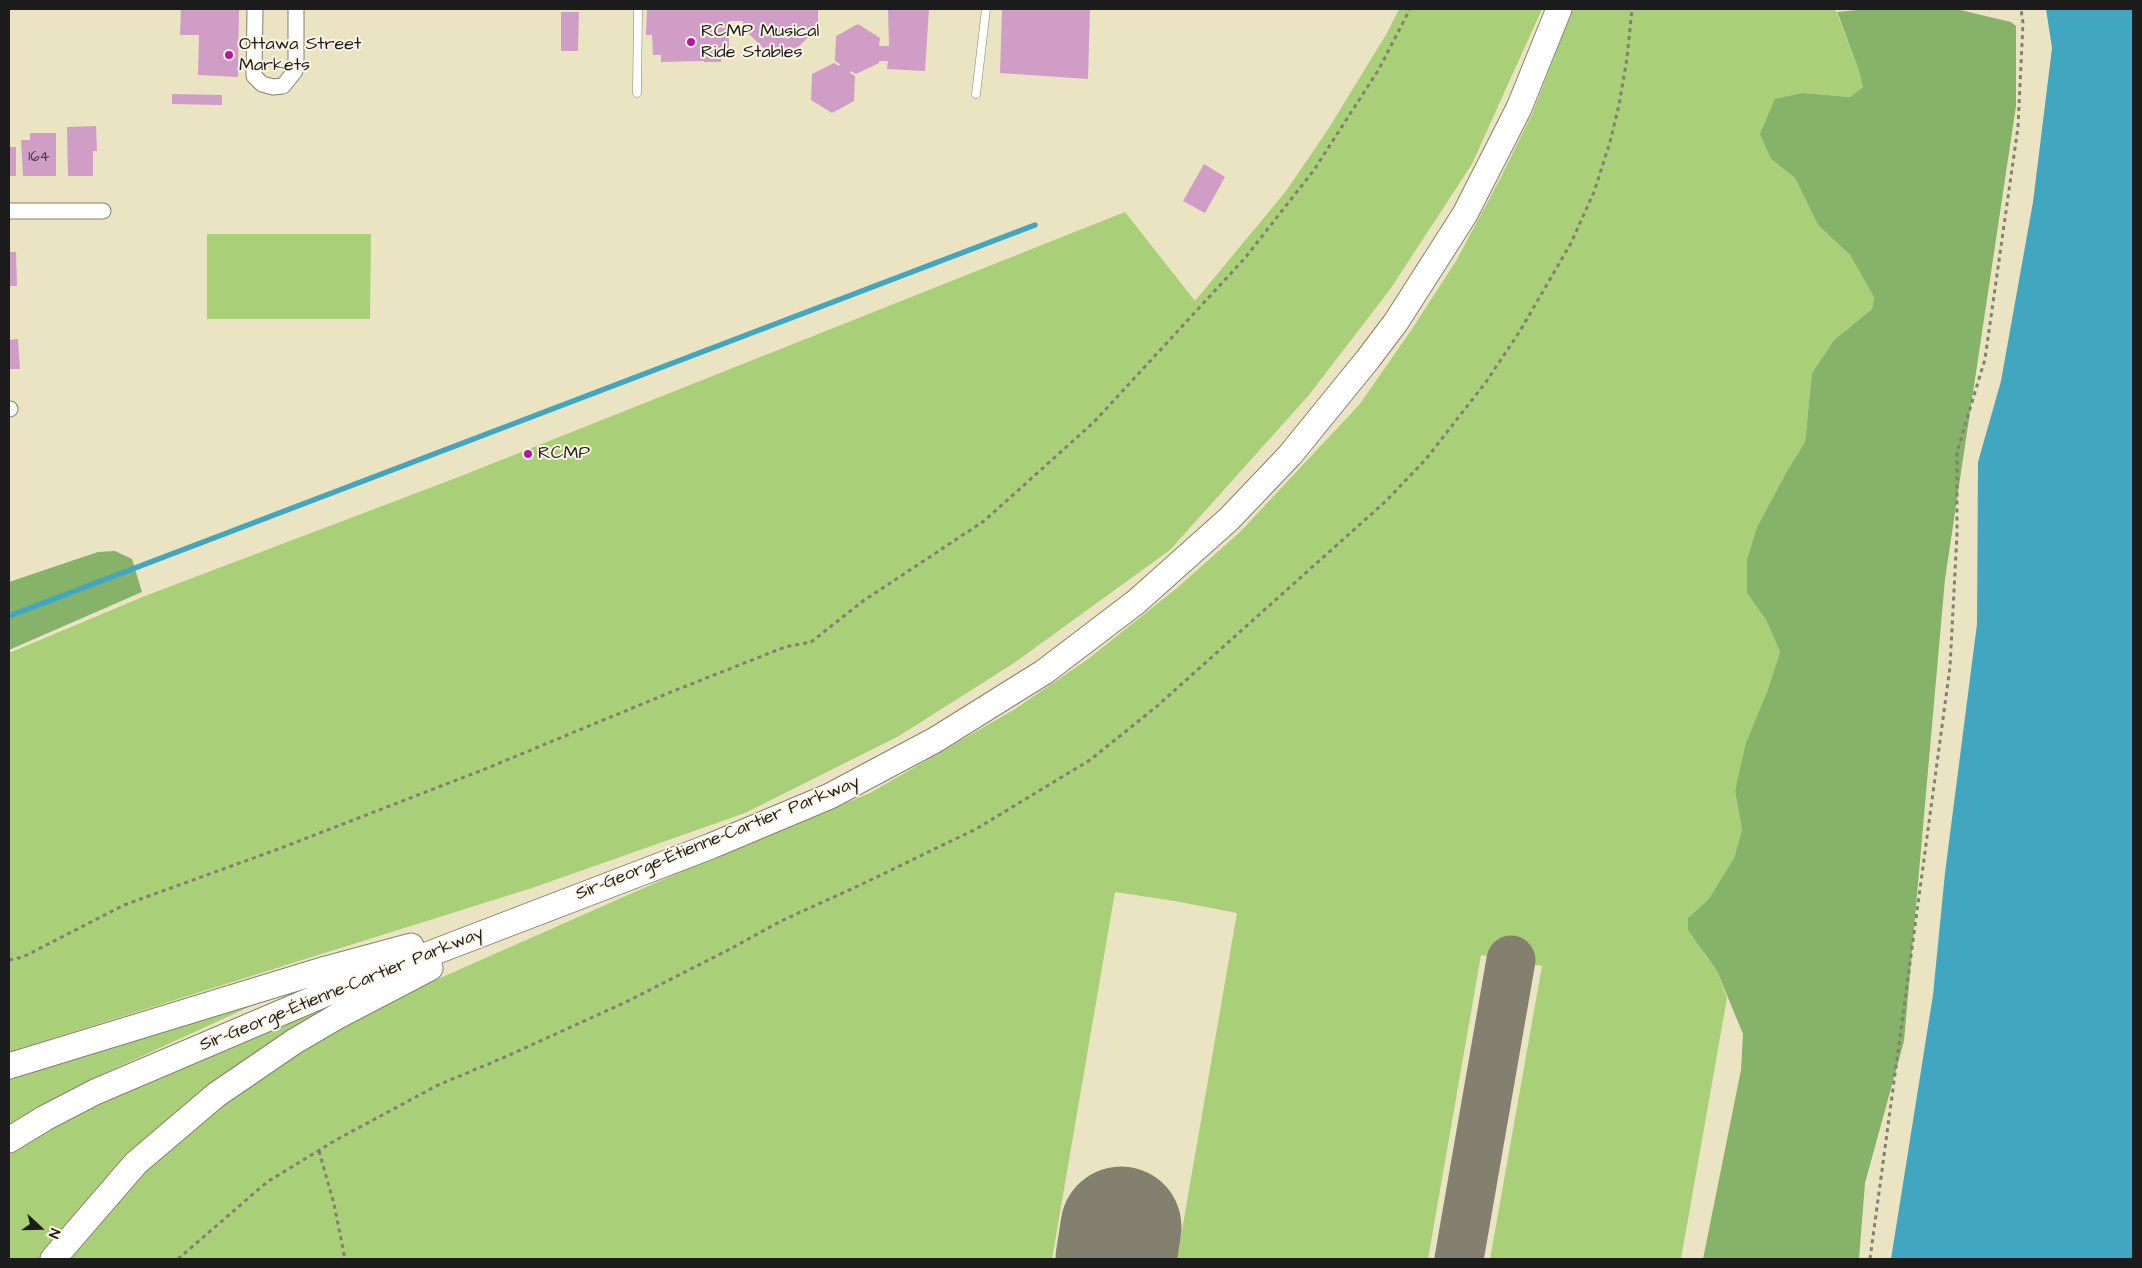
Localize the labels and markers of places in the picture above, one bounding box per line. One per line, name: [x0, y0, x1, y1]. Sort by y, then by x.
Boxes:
place label: RCMP Musical Ride Stables: [701, 21, 819, 64]
place label: Ottawa Street Markets: [239, 34, 361, 76]
marker: RCMP Musical Ride Stables: [685, 36, 697, 48]
marker: Ottawa Street Markets: [223, 49, 235, 61]
place label: RCMP: [538, 443, 590, 465]
marker: RCMP: [522, 448, 534, 460]

